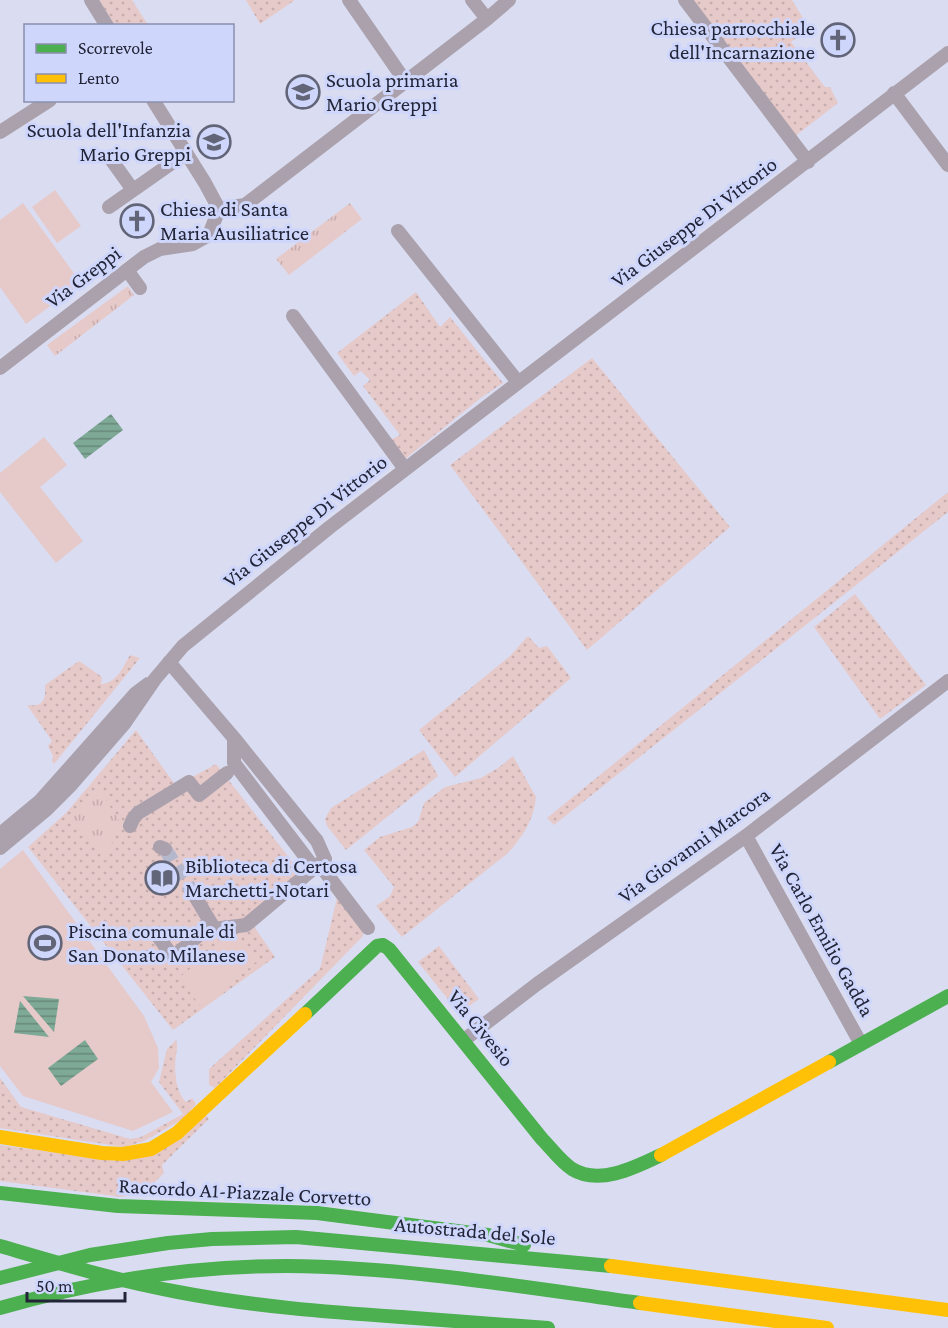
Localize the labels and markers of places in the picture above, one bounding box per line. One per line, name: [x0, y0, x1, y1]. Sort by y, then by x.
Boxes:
place label: Chiesa parrocchiale dell'Incarnazione: [651, 16, 815, 64]
church icon: Chiesa parrocchiale dell'Incarnazione: [820, 22, 856, 58]
place label: Scuola primaria Mario Greppi: [326, 68, 459, 116]
school or university icon: Scuola primaria Mario Greppi: [285, 74, 321, 110]
place label: Scuola dell'Infanzia Mario Greppi: [27, 118, 191, 166]
school or university icon: Scuola dell'Infanzia Mario Greppi: [196, 124, 232, 160]
place label: Chiesa di Santa Maria Ausiliatrice: [160, 197, 309, 245]
church icon: Chiesa di Santa Maria Ausiliatrice: [119, 203, 155, 239]
place label: Biblioteca di Certosa Marchetti-Notari: [185, 854, 358, 902]
library icon: Biblioteca di Certosa Marchetti-Notari: [144, 860, 180, 896]
place label: Piscina comunale di San Donato Milanese: [68, 919, 245, 967]
sports icon: Piscina comunale di San Donato Milanese: [27, 925, 63, 961]

